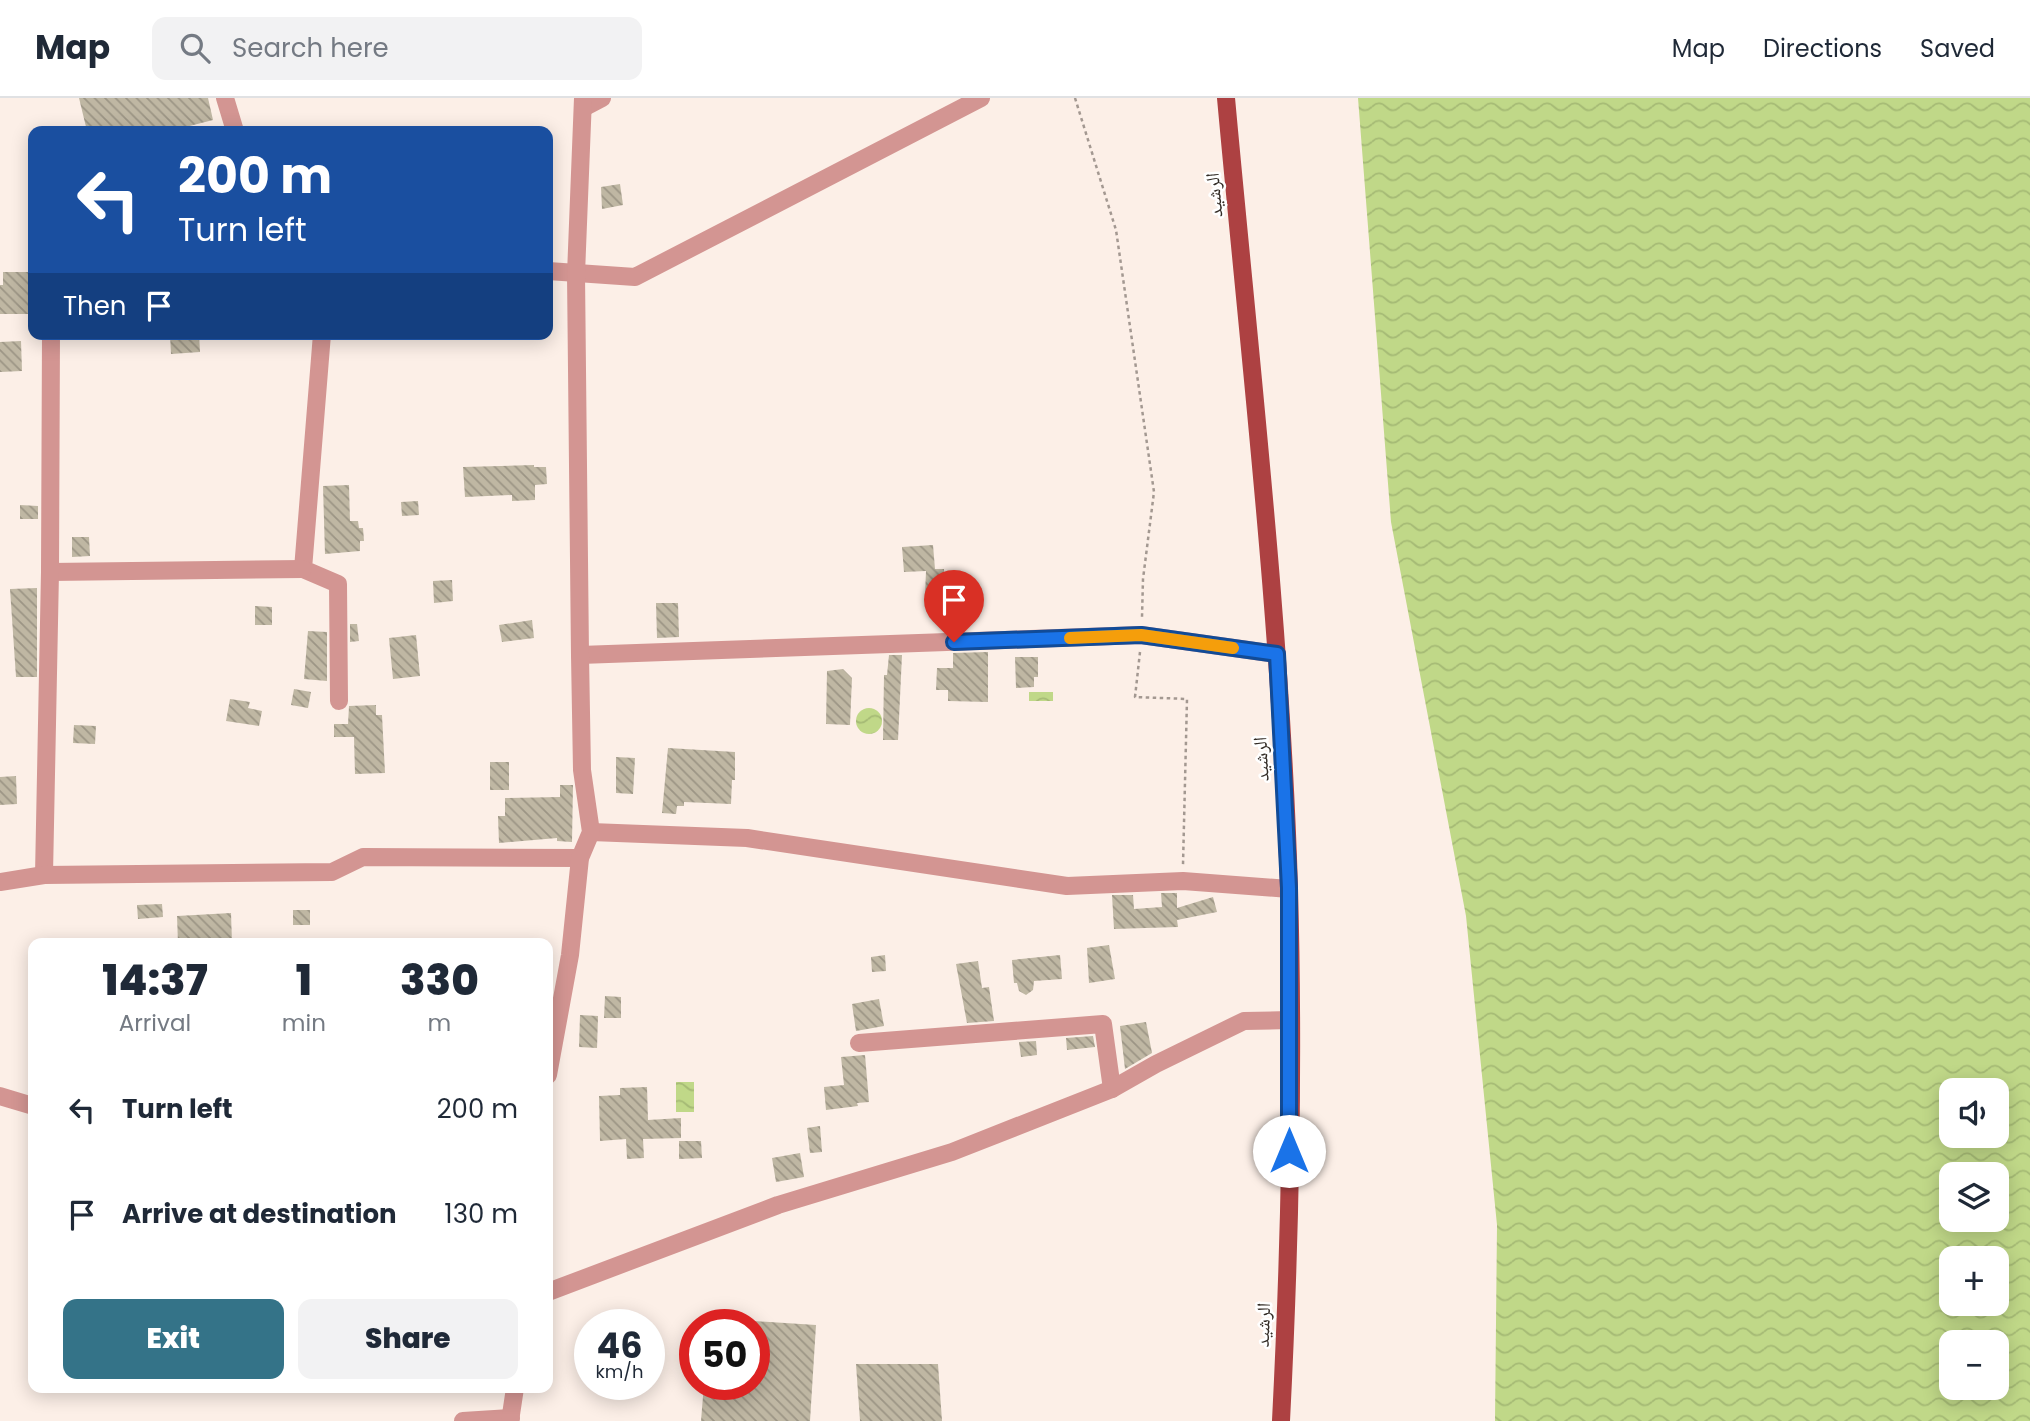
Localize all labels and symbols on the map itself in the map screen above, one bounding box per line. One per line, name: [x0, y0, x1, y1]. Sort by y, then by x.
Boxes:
street label: الرشيد: [1199, 172, 1229, 218]
pin: [924, 570, 984, 642]
street label: الرشيد: [1246, 736, 1276, 782]
position arrow: [1252, 1114, 1326, 1188]
street label: الرشيد: [1249, 1302, 1277, 1348]
speed limit sign: 50: [679, 1309, 770, 1400]

